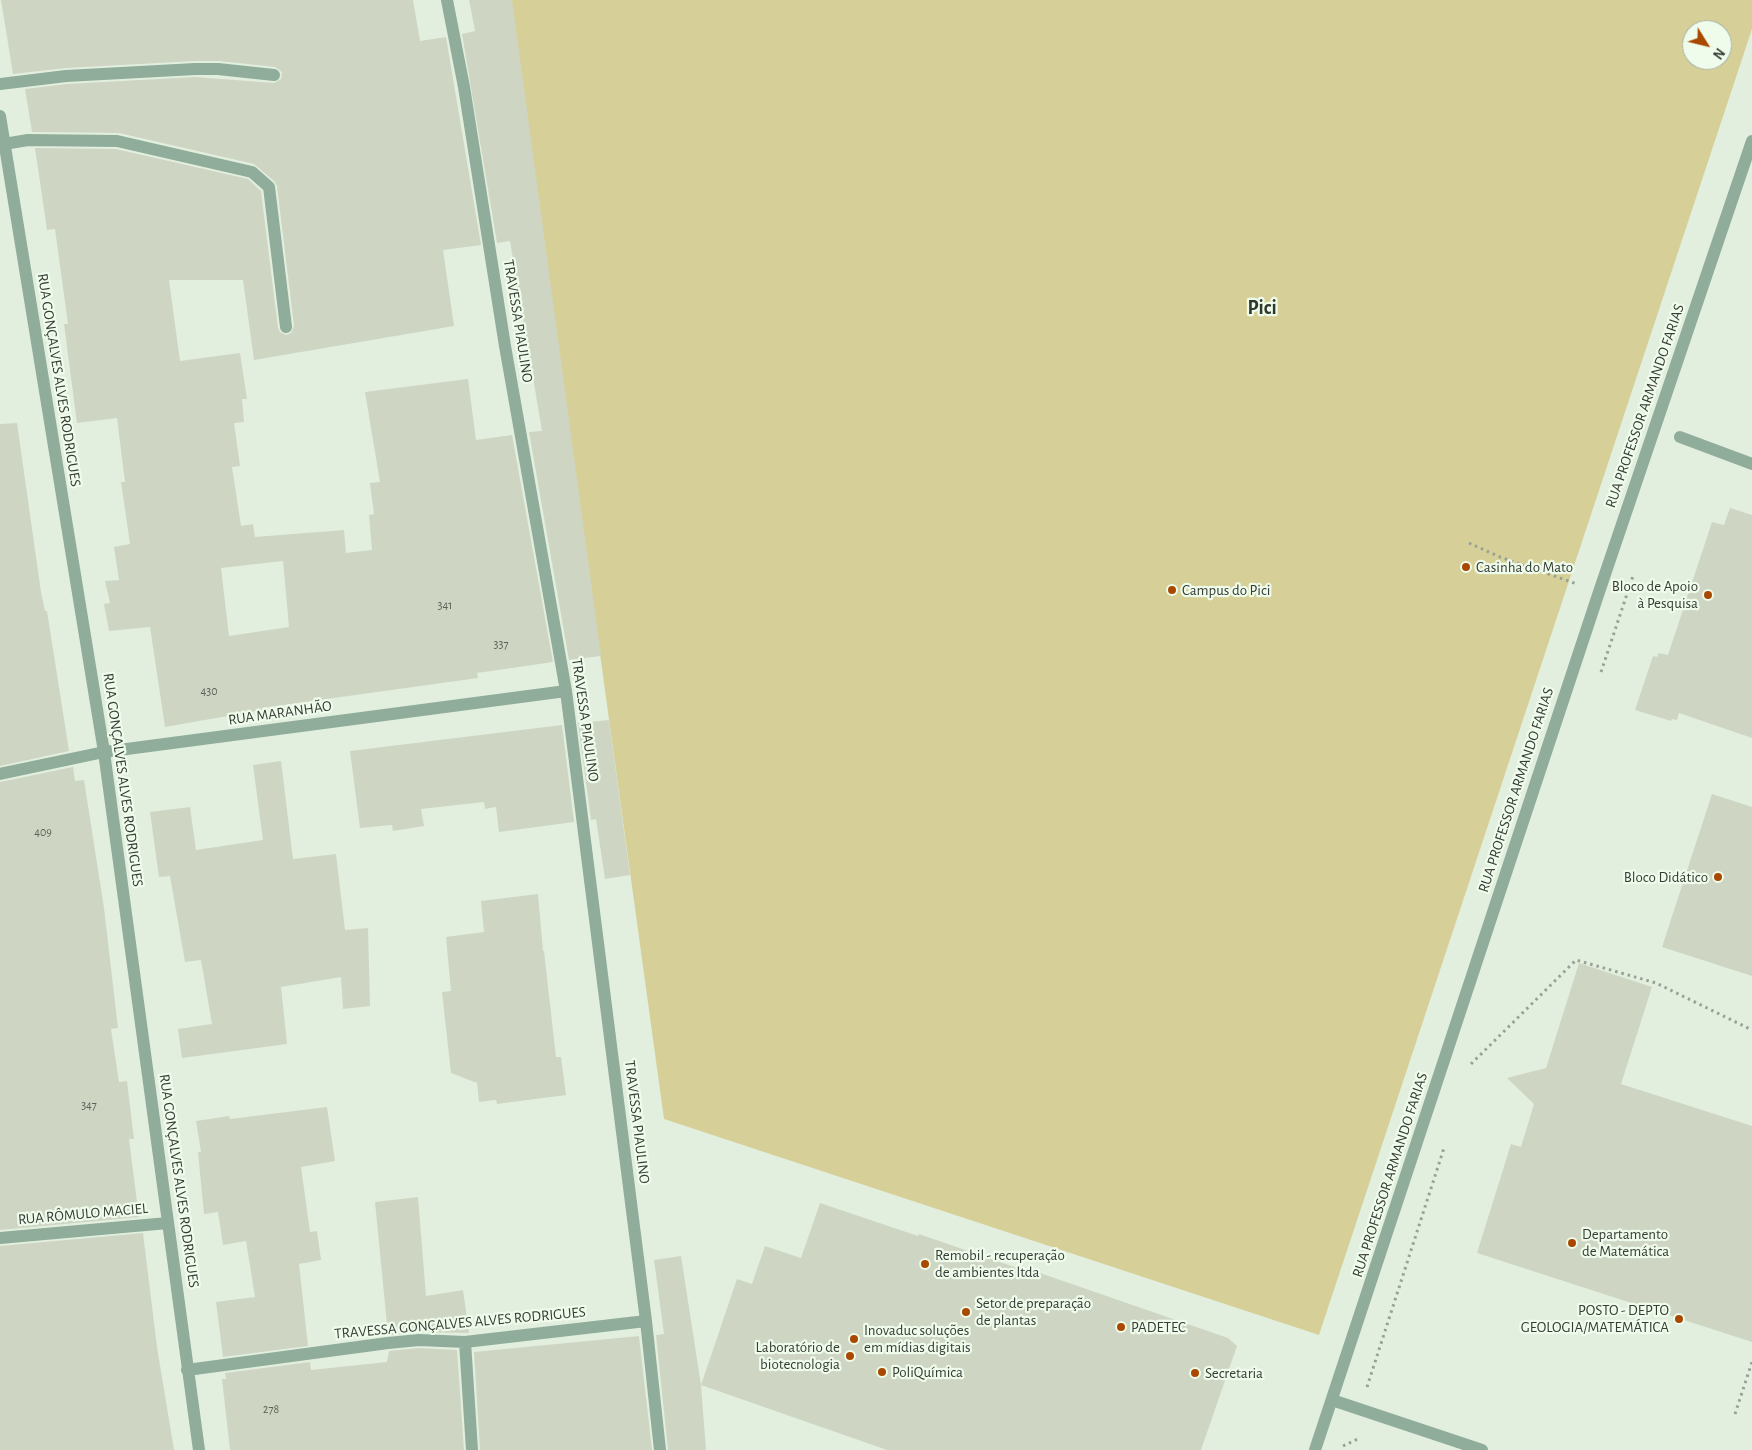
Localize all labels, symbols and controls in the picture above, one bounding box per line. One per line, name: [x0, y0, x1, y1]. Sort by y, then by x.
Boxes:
north arrow: [1682, 20, 1732, 70]
text: N: [1710, 45, 1727, 61]
street label: TRAVESSA PIAULINO: [499, 258, 537, 384]
street label: RUA GONÇALVES ALVES RODRIGUES: [33, 272, 85, 488]
district label: Pici: [1247, 296, 1277, 320]
street label: RUA PROFESSOR ARMANDO FARIAS: [1602, 302, 1688, 510]
place label: Casinha do Mato: [1476, 558, 1573, 576]
marker: Casinha do Mato: [1460, 561, 1472, 573]
place label: Bloco de Apoio à Pesquisa: [1612, 577, 1698, 612]
place label: Campus do Pici: [1182, 581, 1270, 599]
marker: Campus do Pici: [1166, 584, 1178, 596]
marker: Bloco de Apoio à Pesquisa: [1702, 589, 1714, 601]
house number: 341: [438, 598, 452, 612]
house number: 337: [494, 637, 508, 651]
street label: TRAVESSA PIAULINO: [567, 657, 603, 783]
street label: RUA GONÇALVES ALVES RODRIGUES: [99, 672, 147, 888]
house number: 430: [200, 684, 218, 698]
street label: RUA PROFESSOR ARMANDO FARIAS: [1474, 685, 1558, 895]
street label: RUA MARANHÃO: [227, 697, 333, 729]
house number: 409: [34, 825, 52, 839]
place label: Bloco Didático: [1624, 868, 1708, 886]
marker: Bloco Didático: [1712, 871, 1724, 883]
street label: TRAVESSA PIAULINO: [620, 1059, 654, 1185]
street label: RUA PROFESSOR ARMANDO FARIAS: [1348, 1070, 1432, 1280]
street label: RUA GONÇALVES ALVES RODRIGUES: [155, 1073, 203, 1289]
house number: 347: [81, 1098, 97, 1112]
street label: RUA RÔMULO MACIEL: [17, 1199, 149, 1229]
place label: Departamento de Matemática: [1582, 1225, 1669, 1260]
marker: Departamento de Matemática: [1566, 1237, 1578, 1249]
place label: Remobil - recuperação de ambientes ltda: [935, 1246, 1065, 1281]
marker: Remobil - recuperação de ambientes ltda: [919, 1258, 931, 1270]
place label: Setor de preparação de plantas: [976, 1294, 1091, 1329]
place label: POSTO - DEPTO GEOLOGIA/MATEMÁTICA: [1521, 1301, 1669, 1336]
street label: TRAVESSA GONÇALVES ALVES RODRIGUES: [334, 1303, 586, 1343]
marker: Setor de preparação de plantas: [960, 1306, 972, 1318]
marker: POSTO - DEPTO GEOLOGIA/MATEMÁTICA: [1673, 1313, 1685, 1325]
place label: PADETEC: [1131, 1318, 1186, 1336]
place label: Inovaduc soluções em mídias digitais: [864, 1321, 971, 1356]
marker: PADETEC: [1115, 1321, 1127, 1333]
marker: Inovaduc soluções em mídias digitais: [848, 1333, 860, 1345]
place label: Laboratório de biotecnologia: [755, 1338, 840, 1373]
marker: Laboratório de biotecnologia: [844, 1350, 856, 1362]
place label: PoliQuímica: [892, 1363, 963, 1381]
place label: Secretaria: [1205, 1364, 1263, 1382]
marker: PoliQuímica: [876, 1366, 888, 1378]
marker: Secretaria: [1189, 1367, 1201, 1379]
house number: 278: [263, 1402, 279, 1416]

